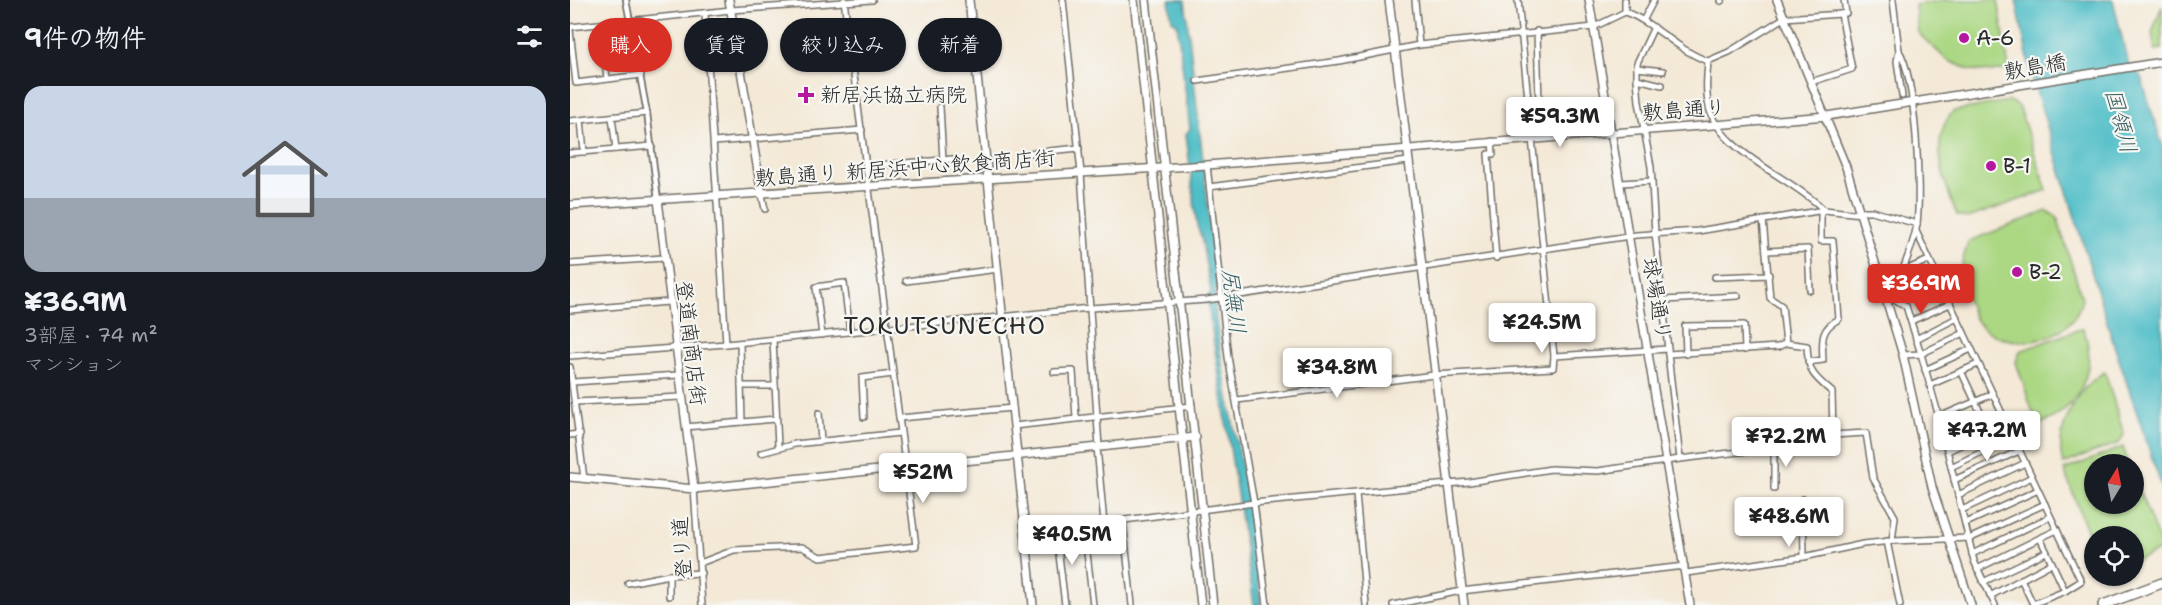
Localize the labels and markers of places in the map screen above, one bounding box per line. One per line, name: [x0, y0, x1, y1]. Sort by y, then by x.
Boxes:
place label: A-6: [1976, 24, 2014, 52]
marker: A-6: [1957, 31, 1971, 45]
place label: 新居浜協立病院: [820, 81, 967, 109]
marker: 新居浜協立病院: [797, 86, 815, 104]
pin: ¥59.3M: [1511, 97, 1609, 148]
place label: B-1: [2003, 152, 2031, 180]
marker: B-1: [1984, 159, 1998, 173]
place label: B-2: [2029, 258, 2062, 286]
pin: ¥36.9M: [1872, 264, 1970, 315]
marker: B-2: [2010, 265, 2024, 279]
pin: ¥24.5M: [1493, 303, 1591, 354]
pin: ¥34.8M: [1288, 348, 1386, 399]
pin: ¥47.2M: [1938, 411, 2036, 462]
pin: ¥72.2M: [1737, 417, 1835, 468]
pin: ¥52M: [887, 453, 959, 504]
pin: ¥48.6M: [1740, 497, 1838, 548]
pin: ¥40.5M: [1023, 515, 1121, 566]

